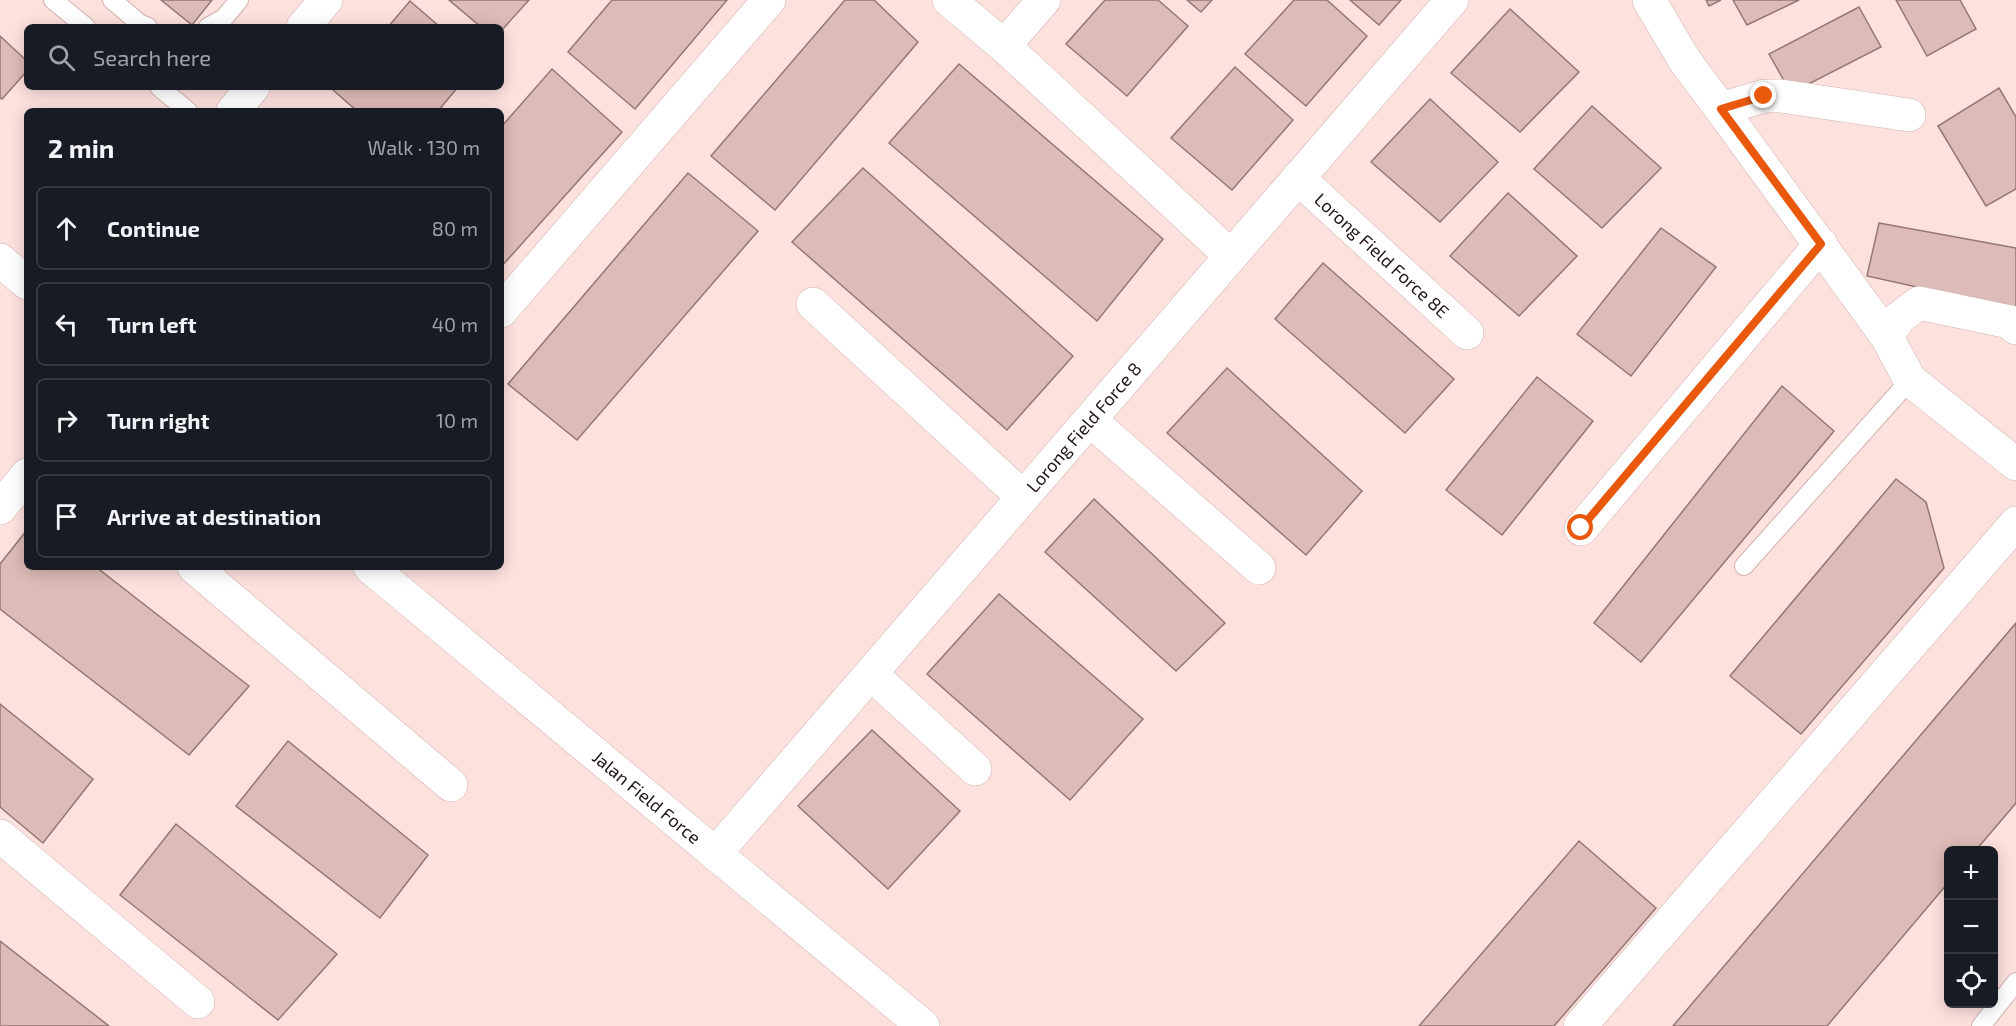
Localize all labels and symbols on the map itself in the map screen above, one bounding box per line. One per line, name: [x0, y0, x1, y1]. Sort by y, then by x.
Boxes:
route end: [1750, 82, 1776, 108]
street label: Lorong Field Force 8E: [1310, 188, 1454, 322]
street label: Lorong Field Force 8: [1021, 357, 1146, 497]
route start: [1567, 514, 1593, 540]
street label: Jalan Field Force: [588, 746, 706, 848]

